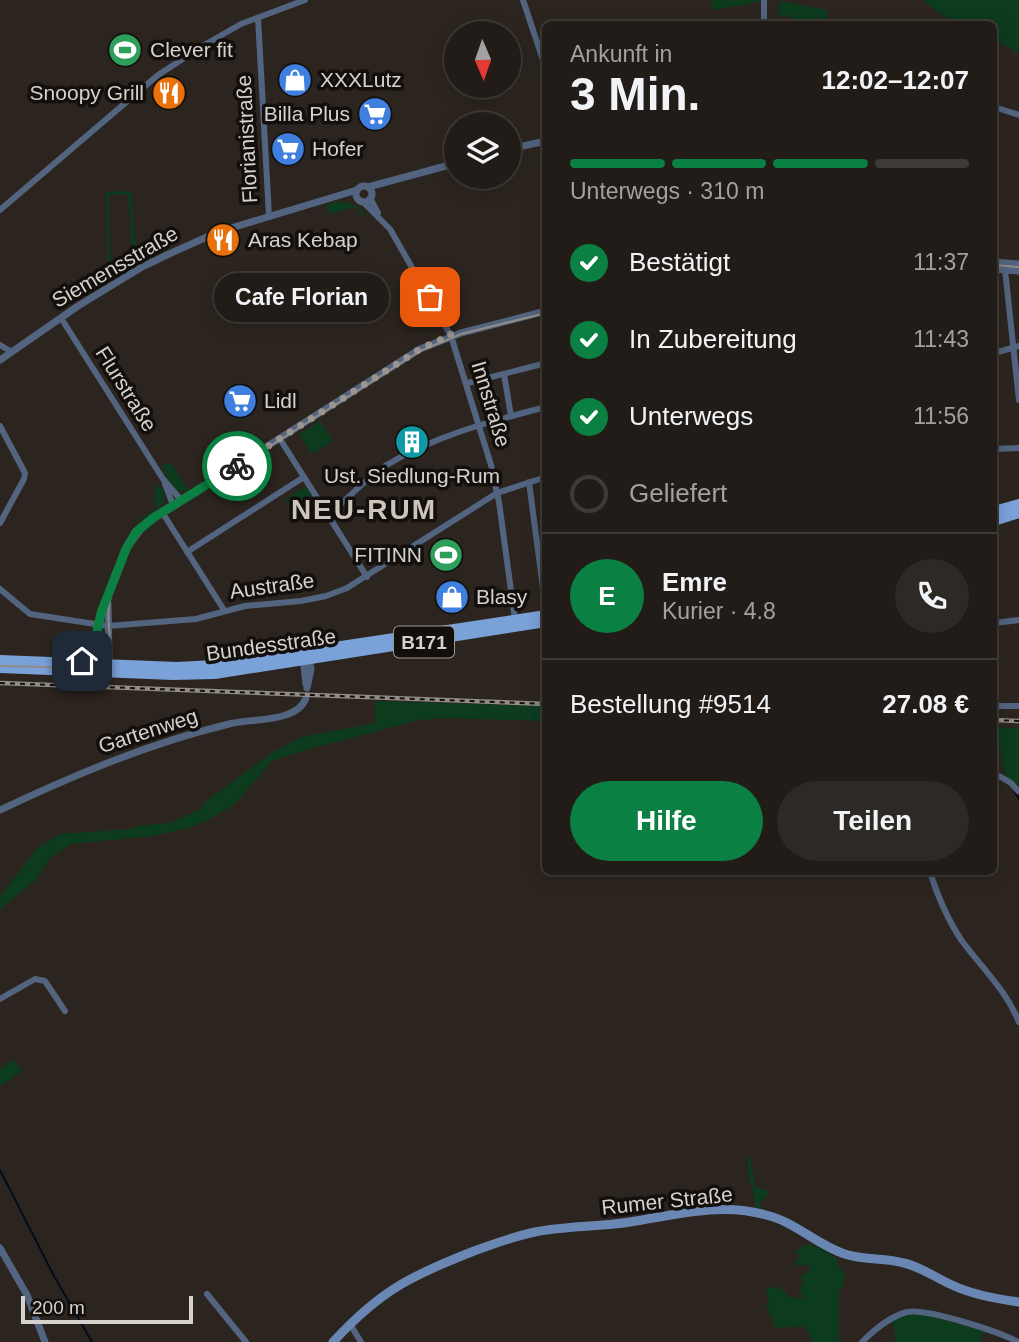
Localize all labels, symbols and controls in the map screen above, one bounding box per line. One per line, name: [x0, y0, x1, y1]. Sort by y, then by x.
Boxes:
north arrow: [444, 21, 522, 98]
map controls: [444, 21, 521, 189]
sports icon: Clever fit: [106, 31, 144, 69]
place label: Clever fit: [150, 38, 233, 61]
text: Ankunft in: [570, 41, 672, 67]
shop icon: XXXLutz: [276, 61, 314, 99]
text: 12:02–12:07: [822, 65, 969, 95]
place label: XXXLutz: [320, 68, 402, 91]
text: 3 Min.: [570, 68, 700, 120]
restaurant icon: Snoopy Grill: [150, 74, 188, 112]
street label: Florianistraße: [232, 74, 261, 204]
place label: Snoopy Grill: [30, 81, 144, 104]
supermarket icon: Billa Plus: [356, 95, 394, 133]
place label: Billa Plus: [264, 102, 350, 125]
button: layers: [444, 112, 521, 189]
supermarket icon: Hofer: [269, 130, 307, 168]
place label: Hofer: [312, 137, 363, 160]
text: Unterwegs · 310 m: [570, 178, 764, 204]
street label: Siemensstraße: [48, 221, 182, 312]
restaurant icon: Aras Kebap: [204, 221, 242, 259]
place label: Aras Kebap: [248, 228, 358, 251]
icon: check: [570, 244, 608, 282]
text: Bestätigt: [629, 247, 730, 277]
text: 11:37: [913, 249, 969, 275]
pin: [400, 267, 460, 327]
callout: Cafe Florian: [213, 272, 388, 322]
icon: bag: [411, 278, 449, 316]
text: Cafe Florian: [235, 284, 368, 310]
icon: check: [570, 321, 608, 359]
text: In Zubereitung: [629, 324, 797, 354]
text: 11:43: [913, 326, 969, 352]
street label: Flurstraße: [91, 342, 162, 435]
street label: Innstraße: [468, 358, 515, 450]
supermarket icon: Lidl: [221, 382, 259, 420]
place label: Lidl: [264, 389, 297, 412]
icon: check: [570, 398, 608, 436]
text: Unterwegs: [629, 401, 753, 431]
text: 11:56: [913, 403, 969, 429]
building icon: Ust. Siedlung-Rum: [393, 423, 431, 461]
courier: [202, 431, 272, 501]
icon: bike: [218, 447, 256, 485]
place label: Ust. Siedlung-Rum: [324, 464, 500, 487]
text: Geliefert: [629, 478, 727, 508]
district label: NEU-RUM: [291, 494, 437, 525]
sports icon: FITINN: [427, 536, 465, 574]
place label: FITINN: [354, 543, 422, 566]
button: phone: [895, 559, 969, 633]
text: Emre: [662, 567, 727, 597]
street label: Austraße: [228, 568, 316, 603]
shop icon: Blasy: [433, 578, 471, 616]
text: E: [598, 581, 616, 611]
place label: Blasy: [476, 585, 528, 608]
text: Kurier · 4.8: [662, 598, 776, 624]
street label: Bundesstraße: [205, 624, 337, 665]
road number: B171: [394, 626, 454, 657]
pin: [52, 631, 112, 691]
icon: home: [63, 642, 101, 680]
text: Bestellung #9514: [570, 689, 771, 719]
text: 27.08 €: [882, 689, 969, 719]
street label: Gartenweg: [95, 704, 200, 757]
button: Hilfe: [570, 781, 763, 861]
button: Teilen: [777, 781, 969, 861]
street label: Rumer Straße: [600, 1182, 734, 1219]
scale bar: [21, 1293, 192, 1325]
text: 200 m: [32, 1297, 85, 1318]

